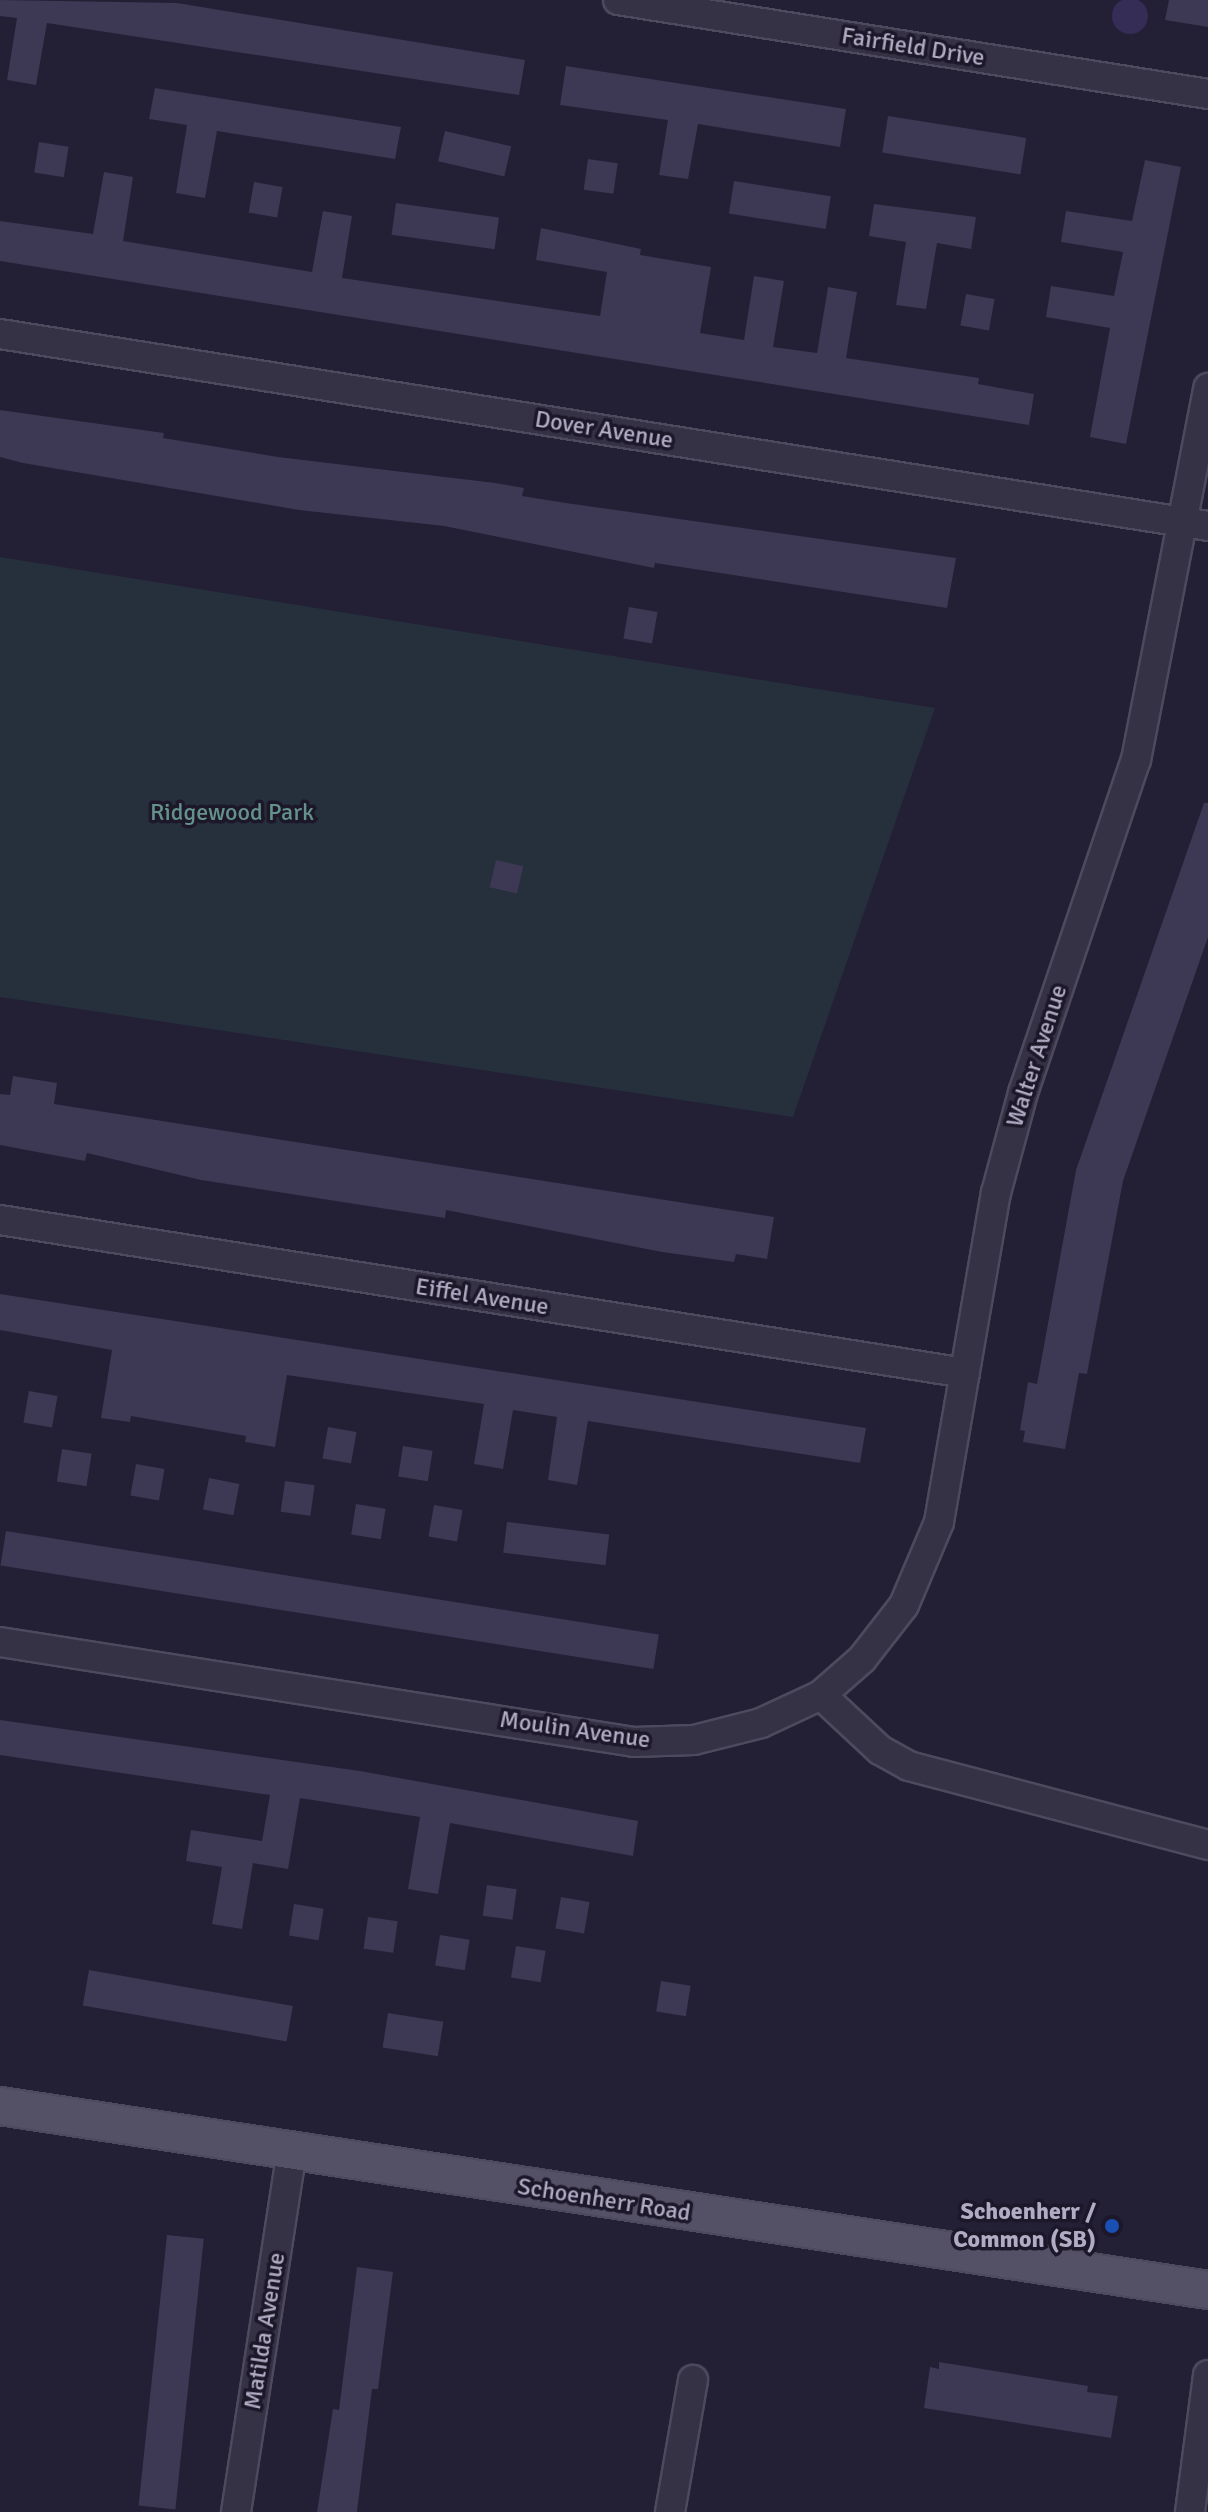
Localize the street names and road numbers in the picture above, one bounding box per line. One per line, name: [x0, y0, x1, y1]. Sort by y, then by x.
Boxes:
street label: Fairfield Drive: [839, 21, 987, 73]
street label: Dover Avenue: [533, 405, 675, 455]
street label: Walter Avenue: [1000, 981, 1074, 1131]
street label: Eiffel Avenue: [413, 1272, 551, 1322]
street label: Moulin Avenue: [498, 1705, 652, 1755]
street label: Schoenherr Road: [515, 2172, 693, 2228]
street label: Matilda Avenue: [238, 2250, 292, 2412]

